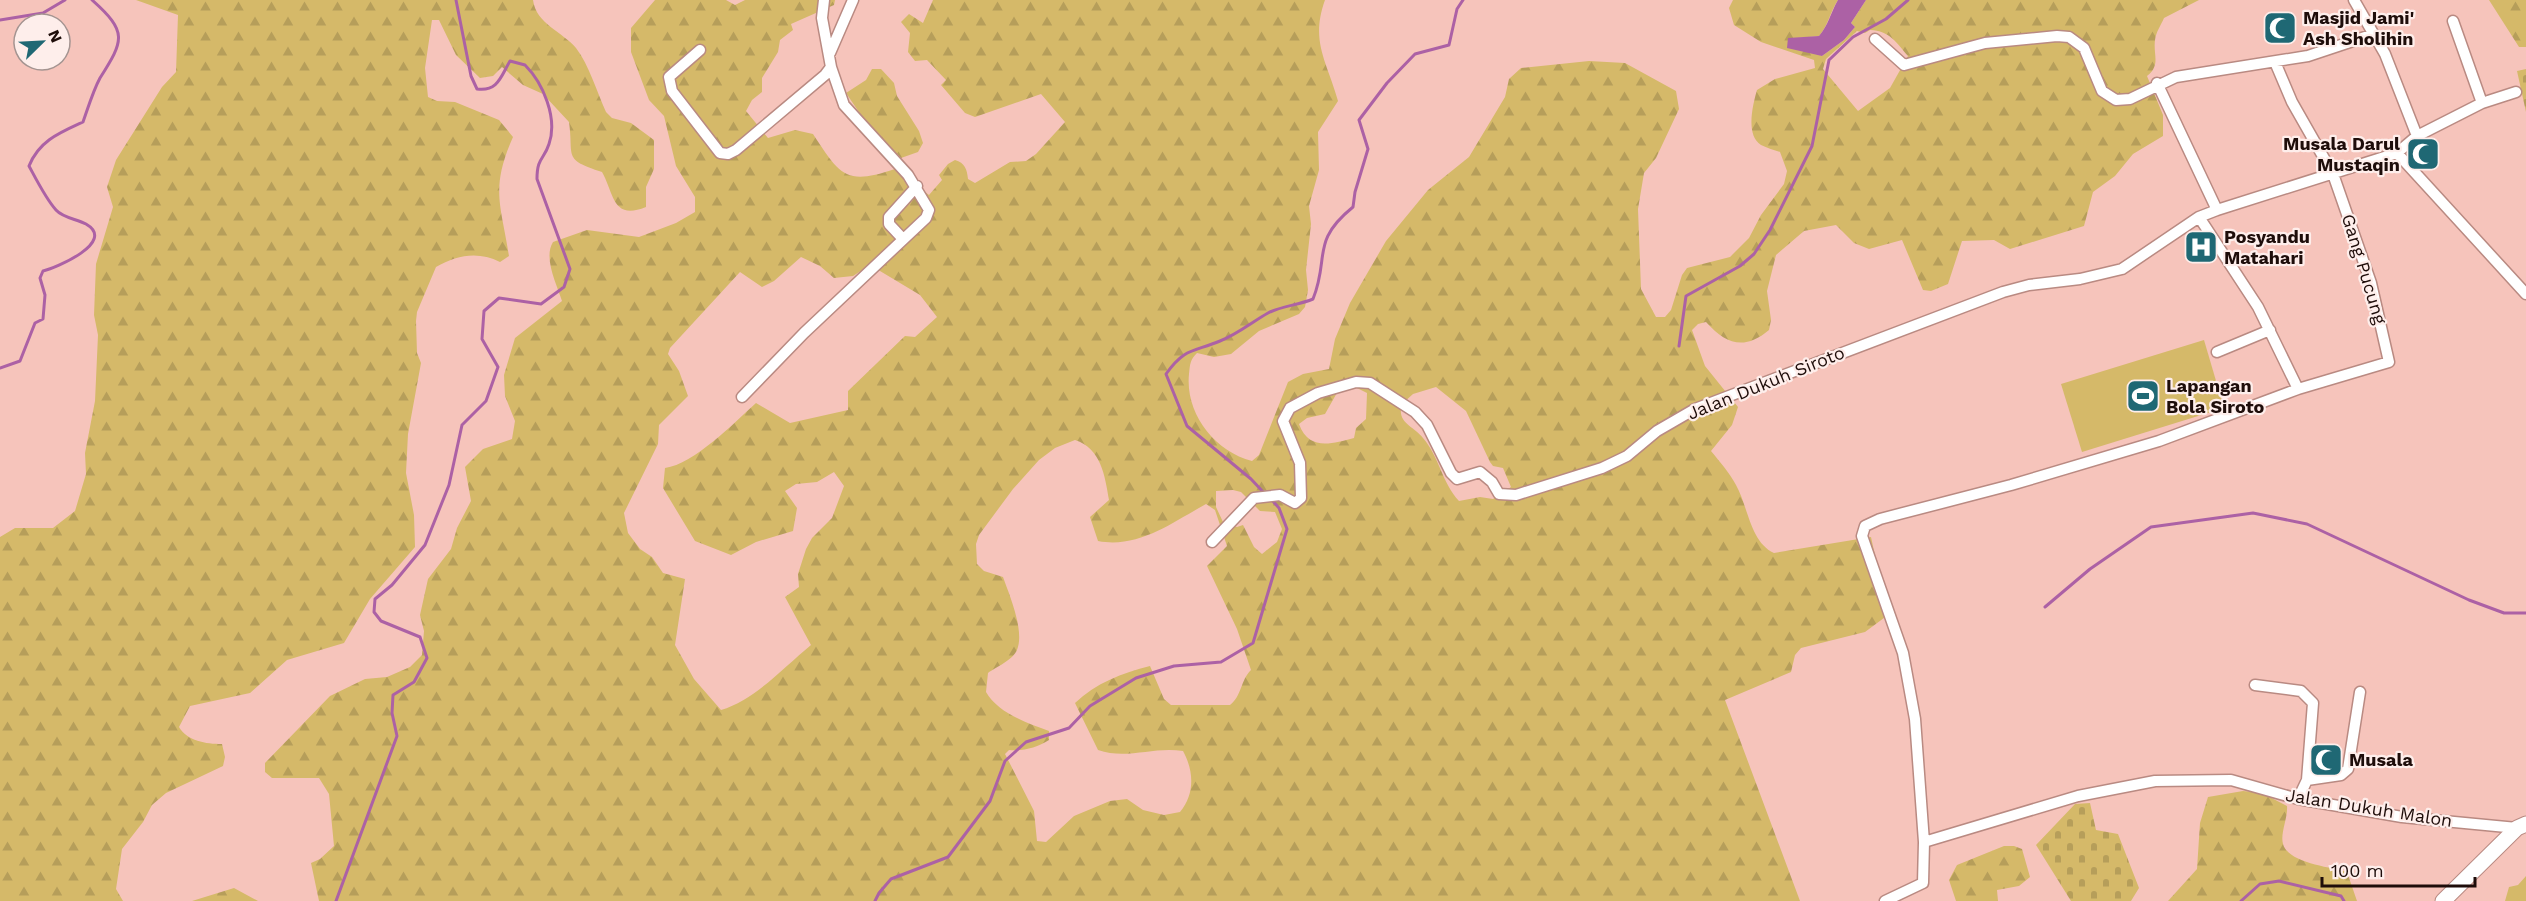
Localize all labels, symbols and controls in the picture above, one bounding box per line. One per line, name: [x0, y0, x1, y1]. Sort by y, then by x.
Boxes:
place label: Masjid Jami' Ash Sholihin: [2303, 7, 2414, 49]
mosque icon: Masjid Jami' Ash Sholihin: [2262, 10, 2298, 46]
north arrow: [12, 12, 72, 72]
text: N: [44, 27, 66, 45]
place label: Musala Darul Mustaqin: [2283, 133, 2400, 175]
mosque icon: Musala Darul Mustaqin: [2405, 136, 2441, 172]
street label: Gang Pucung: [2338, 211, 2391, 327]
place label: Posyandu Matahari: [2224, 226, 2310, 268]
hospital icon: Posyandu Matahari: [2183, 229, 2219, 265]
street label: Jalan Dukuh Siroto: [1684, 341, 1848, 424]
place label: Lapangan Bola Siroto: [2166, 375, 2265, 417]
sports icon: Lapangan Bola Siroto: [2125, 378, 2161, 414]
mosque icon: Musala: [2308, 742, 2344, 778]
place label: Musala: [2349, 749, 2414, 770]
street label: Jalan Dukuh Malon: [2284, 784, 2454, 831]
scale bar: [2322, 850, 2475, 888]
text: 100 m: [2331, 860, 2384, 881]

